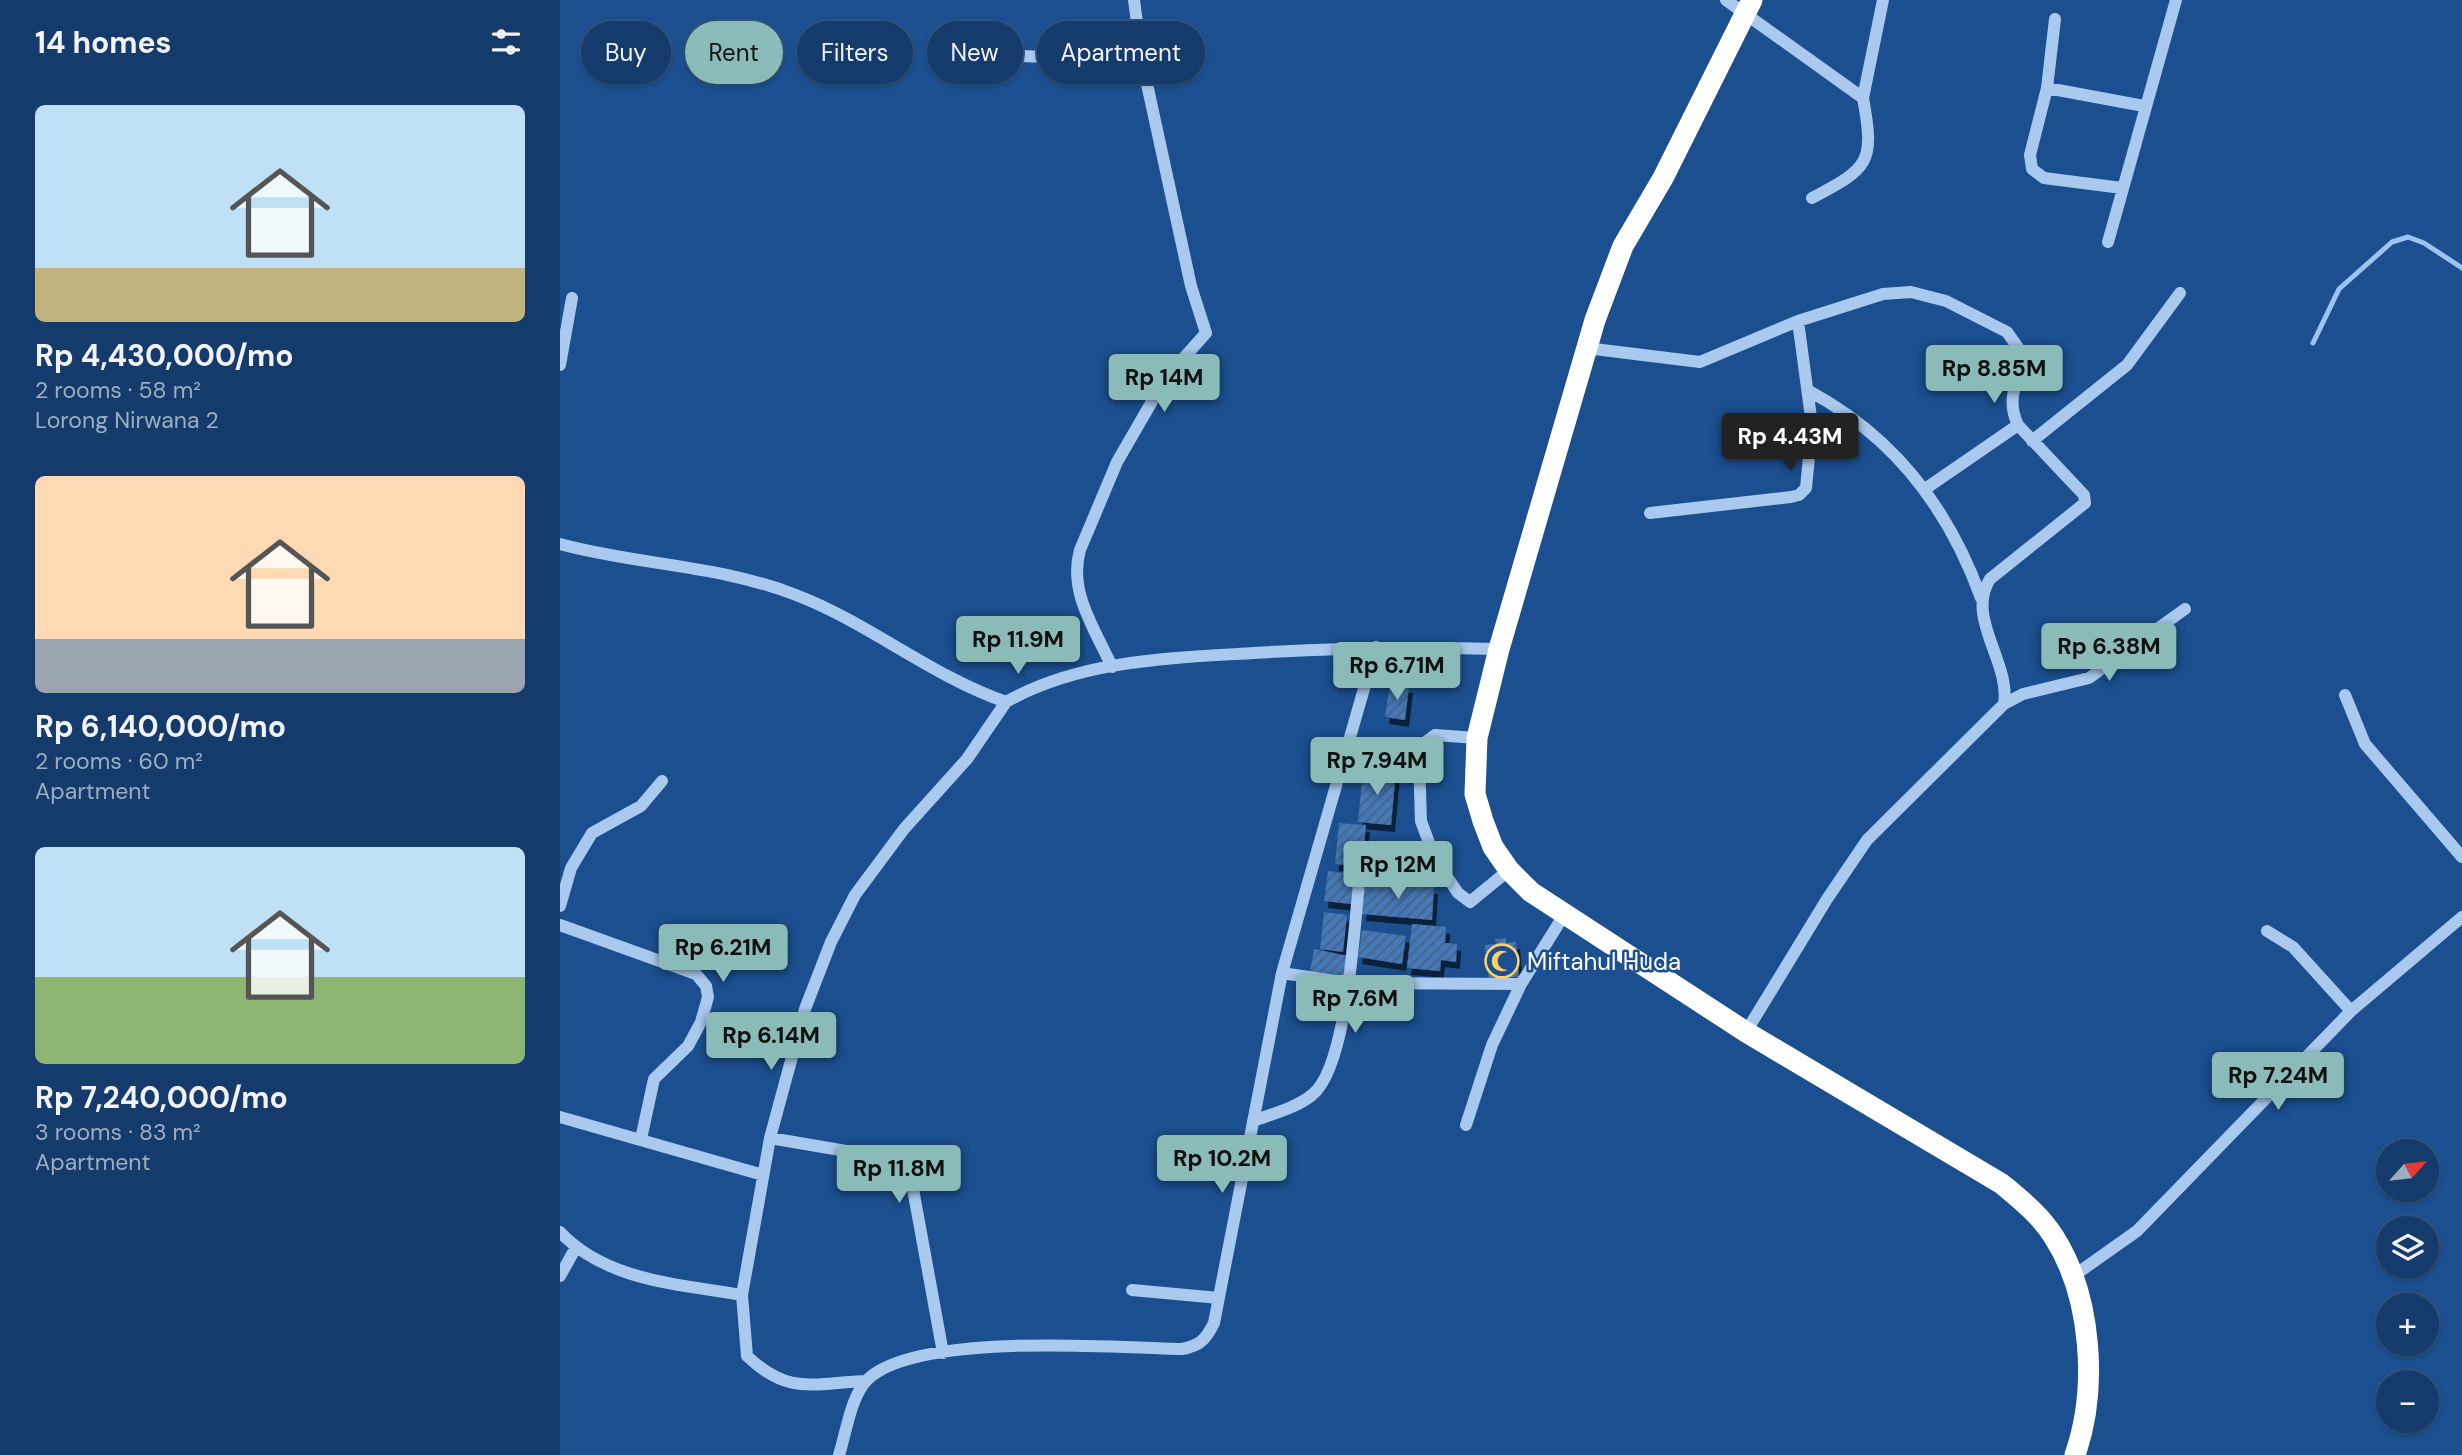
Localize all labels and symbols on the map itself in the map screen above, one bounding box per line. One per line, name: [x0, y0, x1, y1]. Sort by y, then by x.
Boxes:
pin: Rp 8.85M: [1922, 346, 2066, 405]
pin: Rp 14M: [1107, 354, 1221, 414]
pin: Rp 4.43M: [1718, 414, 1862, 473]
pin: Rp 11.9M: [946, 616, 1090, 676]
pin: Rp 6.38M: [2037, 624, 2181, 683]
pin: Rp 6.71M: [1325, 642, 1469, 702]
pin: Rp 7.94M: [1305, 738, 1449, 797]
pin: Rp 12M: [1341, 842, 1455, 901]
pin: Rp 6.21M: [651, 925, 795, 984]
mosque icon: Miftahul Huda: [1483, 942, 1521, 980]
place label: Miftahul Huda: [1527, 946, 1681, 977]
pin: Rp 7.6M: [1290, 976, 1420, 1035]
pin: Rp 6.14M: [699, 1012, 843, 1072]
pin: Rp 7.24M: [2206, 1052, 2350, 1112]
pin: Rp 10.2M: [1150, 1136, 1294, 1195]
north arrow: [2376, 1139, 2440, 1202]
pin: Rp 11.8M: [827, 1146, 971, 1205]

